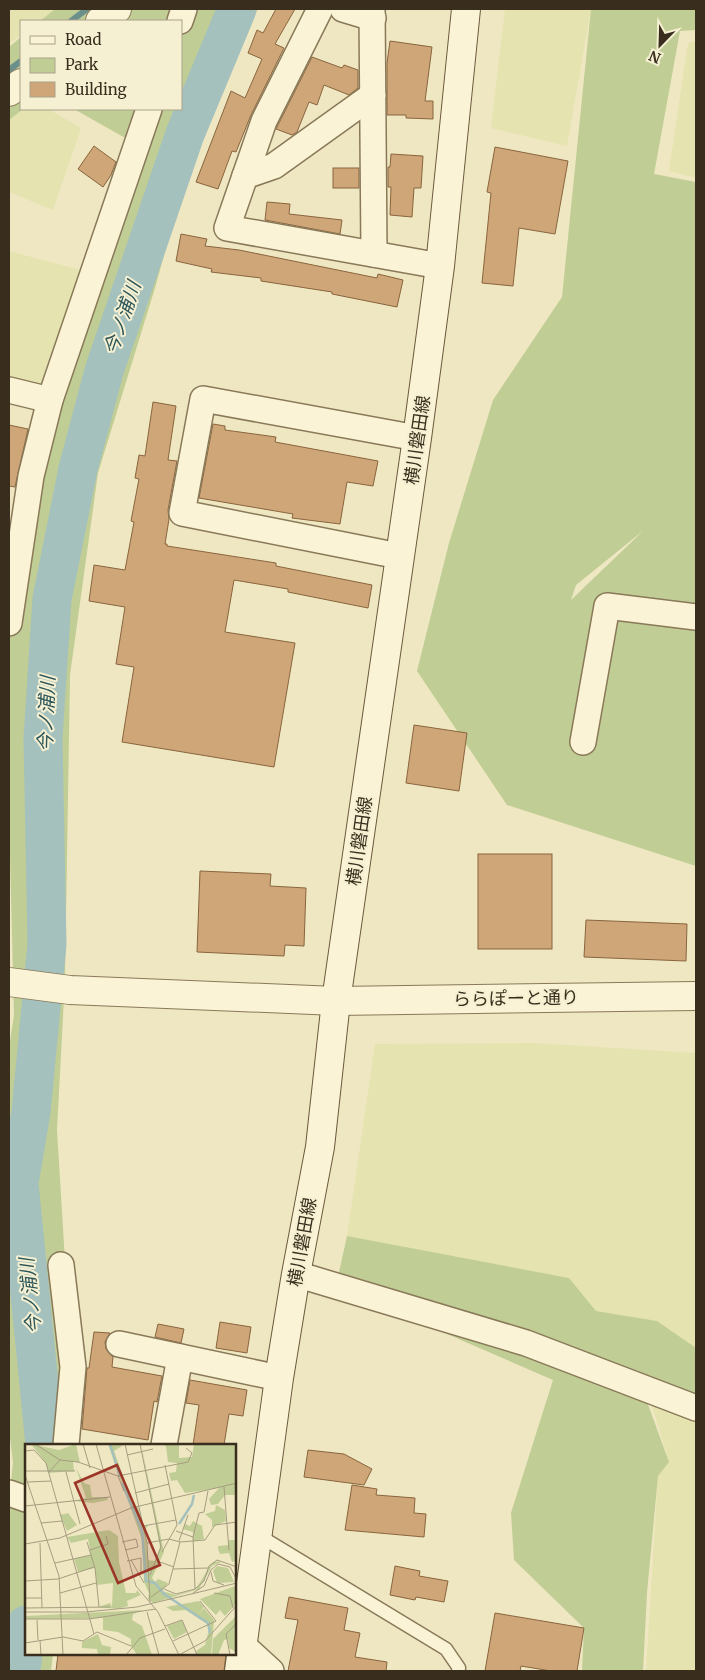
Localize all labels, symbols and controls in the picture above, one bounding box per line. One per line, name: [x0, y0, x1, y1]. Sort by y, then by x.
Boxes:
legend: [20, 20, 182, 110]
north arrow: [635, 20, 685, 70]
text: Road: [65, 30, 101, 49]
text: N: [646, 47, 664, 67]
text: Park: [65, 55, 99, 74]
text: Building: [65, 80, 127, 99]
water label: 今ノ浦川: [98, 276, 146, 358]
street label: 横川磐田線: [399, 394, 435, 486]
water label: 今ノ浦川: [33, 674, 59, 752]
street label: 横川磐田線: [341, 795, 377, 887]
street label: ららぽーと通り: [453, 985, 579, 1011]
street label: 横川磐田線: [283, 1196, 321, 1288]
water label: 今ノ浦川: [14, 1255, 46, 1335]
inset map: [25, 1444, 236, 1655]

